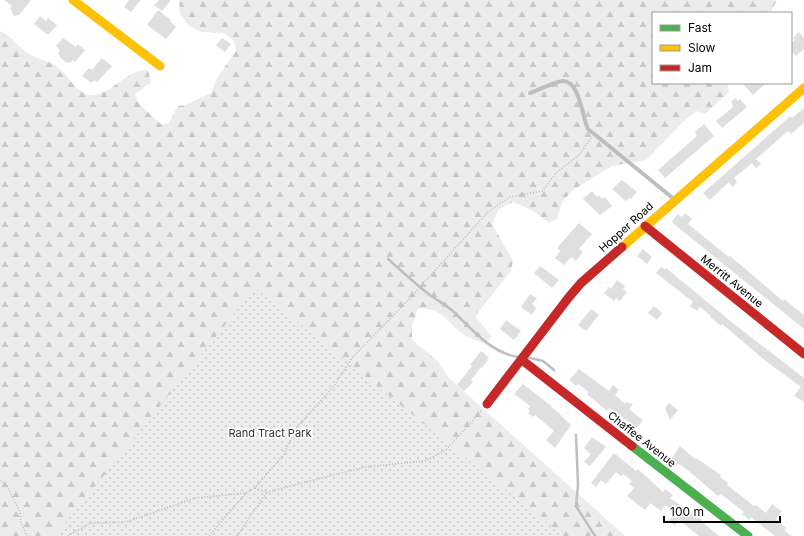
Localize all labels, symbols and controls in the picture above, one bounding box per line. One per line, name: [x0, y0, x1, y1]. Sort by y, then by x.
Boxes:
legend: [652, 12, 792, 84]
text: Fast: [688, 20, 712, 35]
text: Slow: [688, 40, 716, 55]
text: Jam: [688, 60, 712, 75]
street label: Hopper Road: [596, 199, 656, 255]
street label: Merritt Avenue: [698, 252, 766, 310]
street label: Chaffee Avenue: [605, 408, 679, 470]
park label: Rand Tract Park: [229, 426, 311, 440]
scale bar: [664, 498, 780, 524]
text: 100 m: [670, 504, 704, 519]

